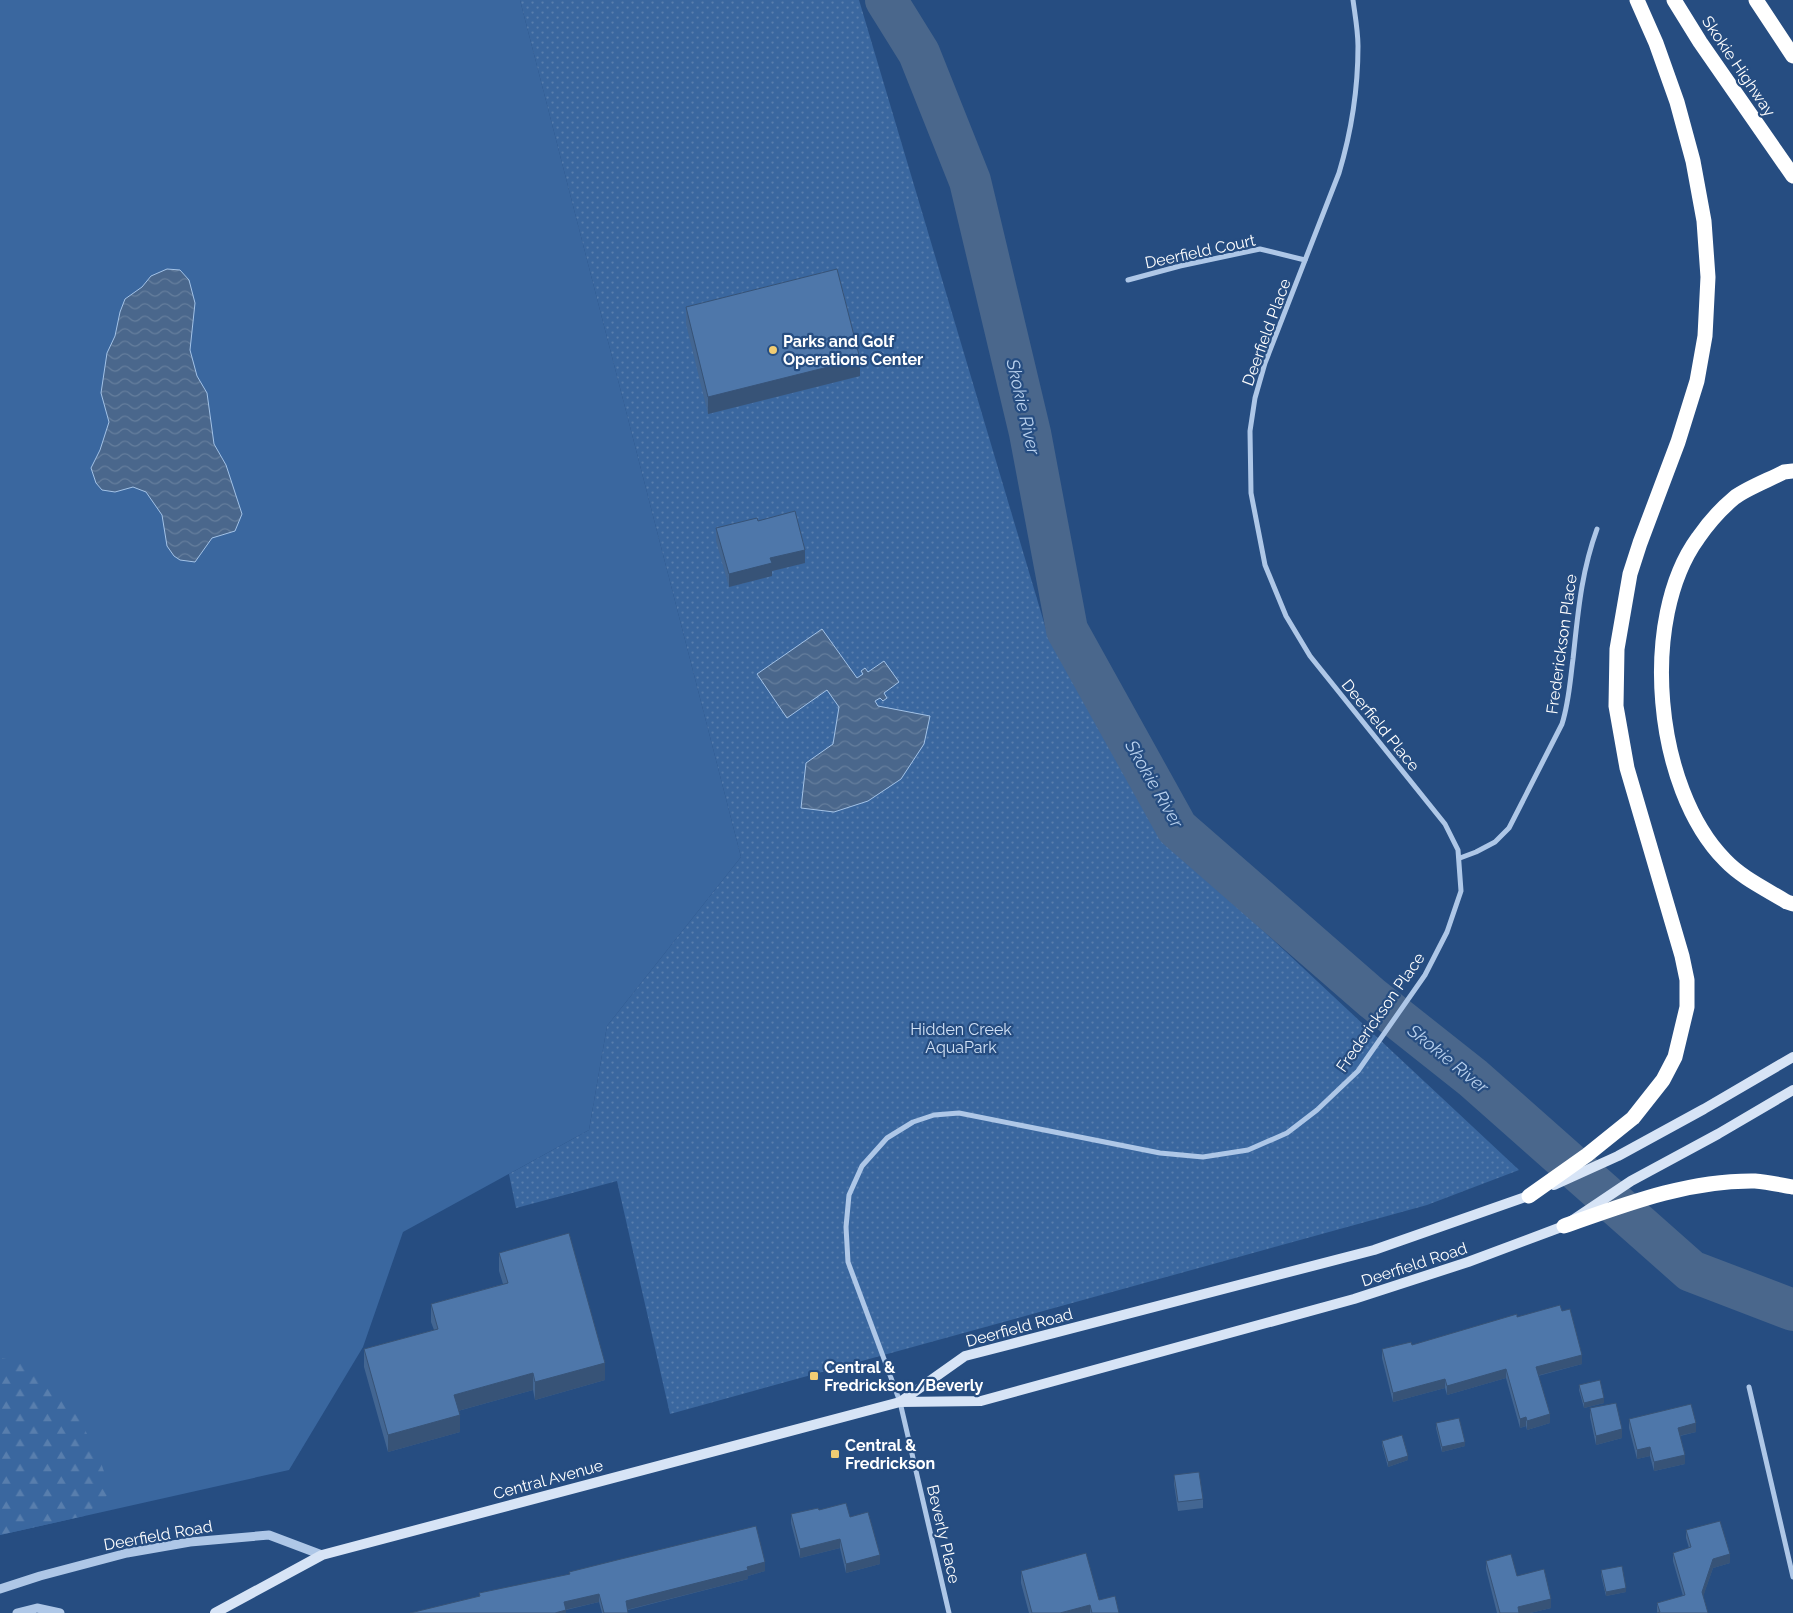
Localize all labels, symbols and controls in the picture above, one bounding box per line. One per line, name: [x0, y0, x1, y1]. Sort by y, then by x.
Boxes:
street label: Skokie Highway: [1698, 12, 1779, 120]
street label: Deerfield Court: [1143, 230, 1258, 272]
street label: Deerfield Place: [1238, 276, 1295, 388]
place label: Parks and Golf Operations Center: [783, 332, 923, 369]
marker: Parks and Golf Operations Center: [767, 344, 779, 356]
water label: Skokie River: [1002, 356, 1045, 458]
street label: Frederickson Place: [1542, 573, 1581, 715]
street label: Deerfield Place: [1338, 676, 1423, 775]
water label: Skokie River: [1120, 735, 1188, 832]
street label: Frederickson Place: [1332, 949, 1429, 1076]
water label: Skokie River: [1403, 1019, 1493, 1098]
park label: Hidden Creek AquaPark: [910, 1020, 1012, 1057]
street label: Deerfield Road: [1359, 1238, 1469, 1291]
street label: Deerfield Road: [964, 1304, 1075, 1351]
place label: Central & Fredrickson/Beverly: [824, 1358, 984, 1395]
marker: Central & Fredrickson/Beverly: [808, 1370, 820, 1382]
place label: Central & Fredrickson: [845, 1436, 935, 1473]
marker: Central & Fredrickson: [829, 1448, 841, 1460]
street label: Central Avenue: [491, 1456, 605, 1503]
street label: Beverly Place: [923, 1483, 964, 1585]
street label: Deerfield Road: [102, 1517, 214, 1554]

